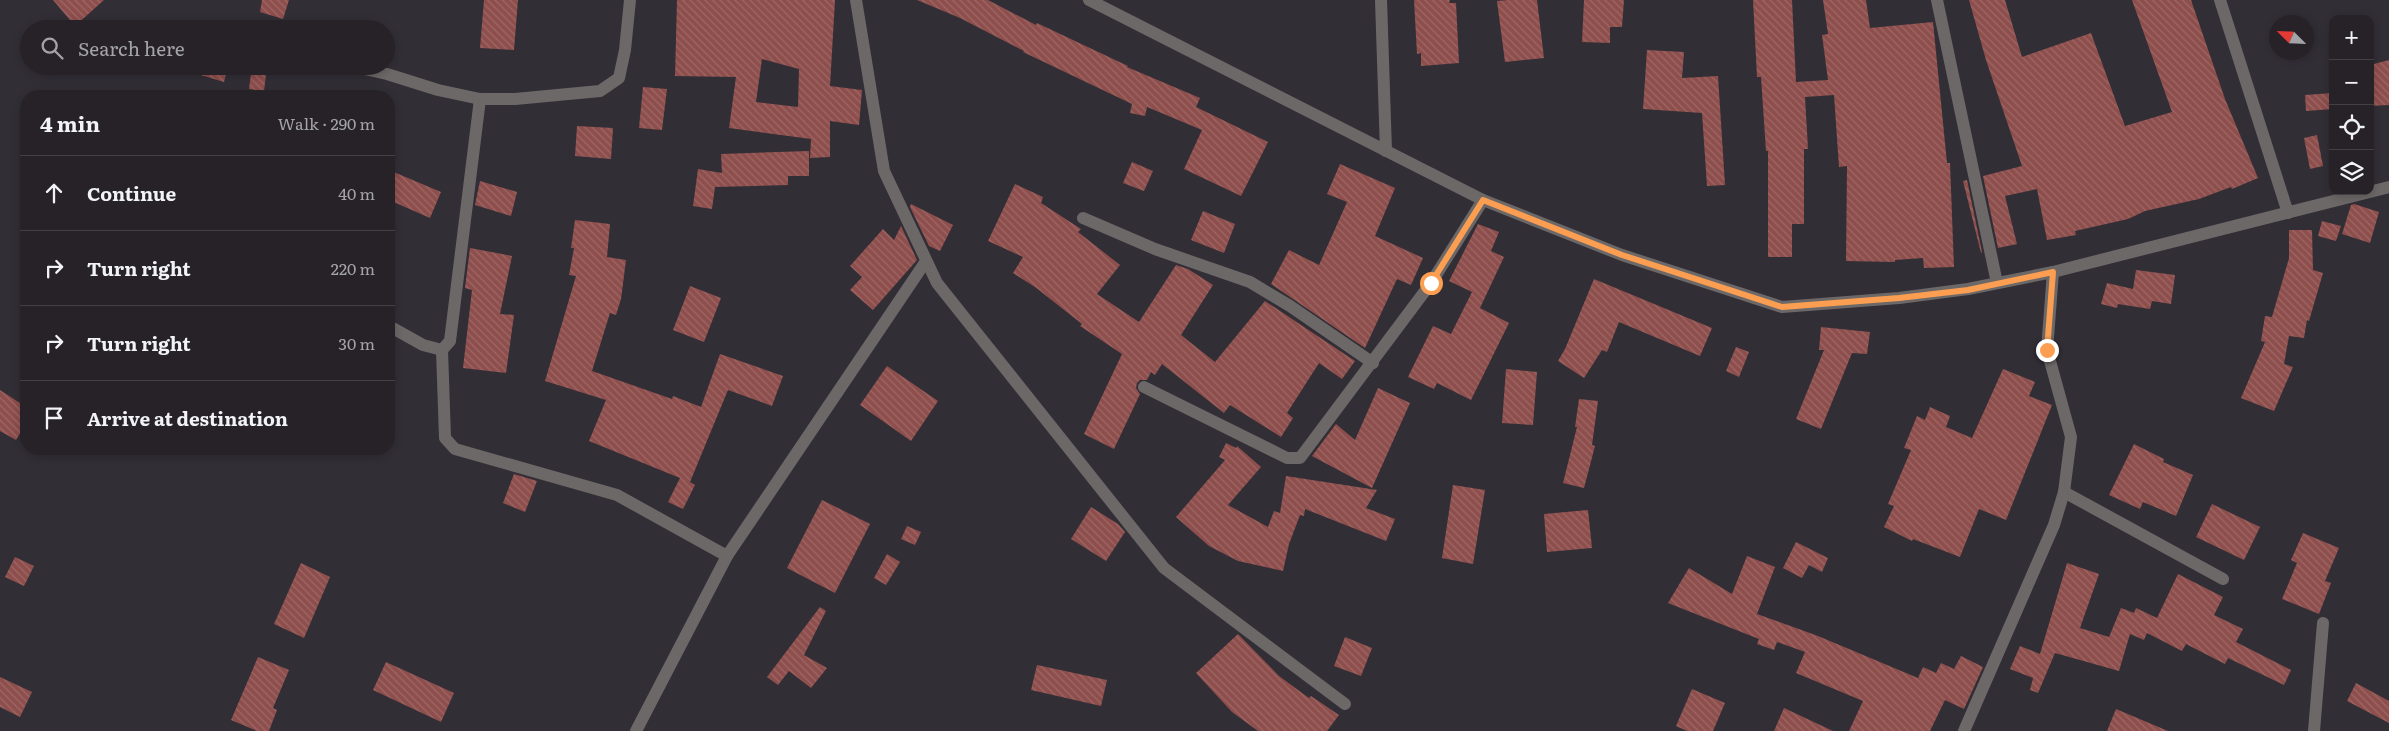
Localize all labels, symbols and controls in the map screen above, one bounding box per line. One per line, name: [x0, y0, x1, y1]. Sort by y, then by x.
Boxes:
north arrow: [2269, 15, 2314, 60]
map controls: [2329, 15, 2374, 195]
button: +: [2329, 15, 2374, 60]
search box: [20, 20, 395, 75]
icon: search: [38, 34, 66, 62]
text: Search here: [78, 34, 185, 62]
button: −: [2329, 60, 2374, 105]
button: locate: [2329, 105, 2374, 150]
text: 4 min: [40, 107, 100, 138]
text: Walk · 290 m: [278, 111, 375, 135]
button: layers: [2329, 150, 2374, 195]
icon: ahead: [40, 179, 68, 207]
text: Continue: [87, 179, 176, 207]
text: 40 m: [338, 181, 375, 205]
icon: right: [40, 254, 68, 282]
text: Turn right: [87, 254, 191, 282]
text: 220 m: [331, 256, 375, 280]
route start: [1420, 272, 1443, 295]
icon: right: [40, 329, 68, 357]
text: Turn right: [87, 329, 191, 357]
text: 30 m: [338, 331, 375, 355]
route end: [2036, 339, 2059, 362]
icon: arrive: [40, 404, 68, 432]
text: Arrive at destination: [87, 404, 288, 432]

